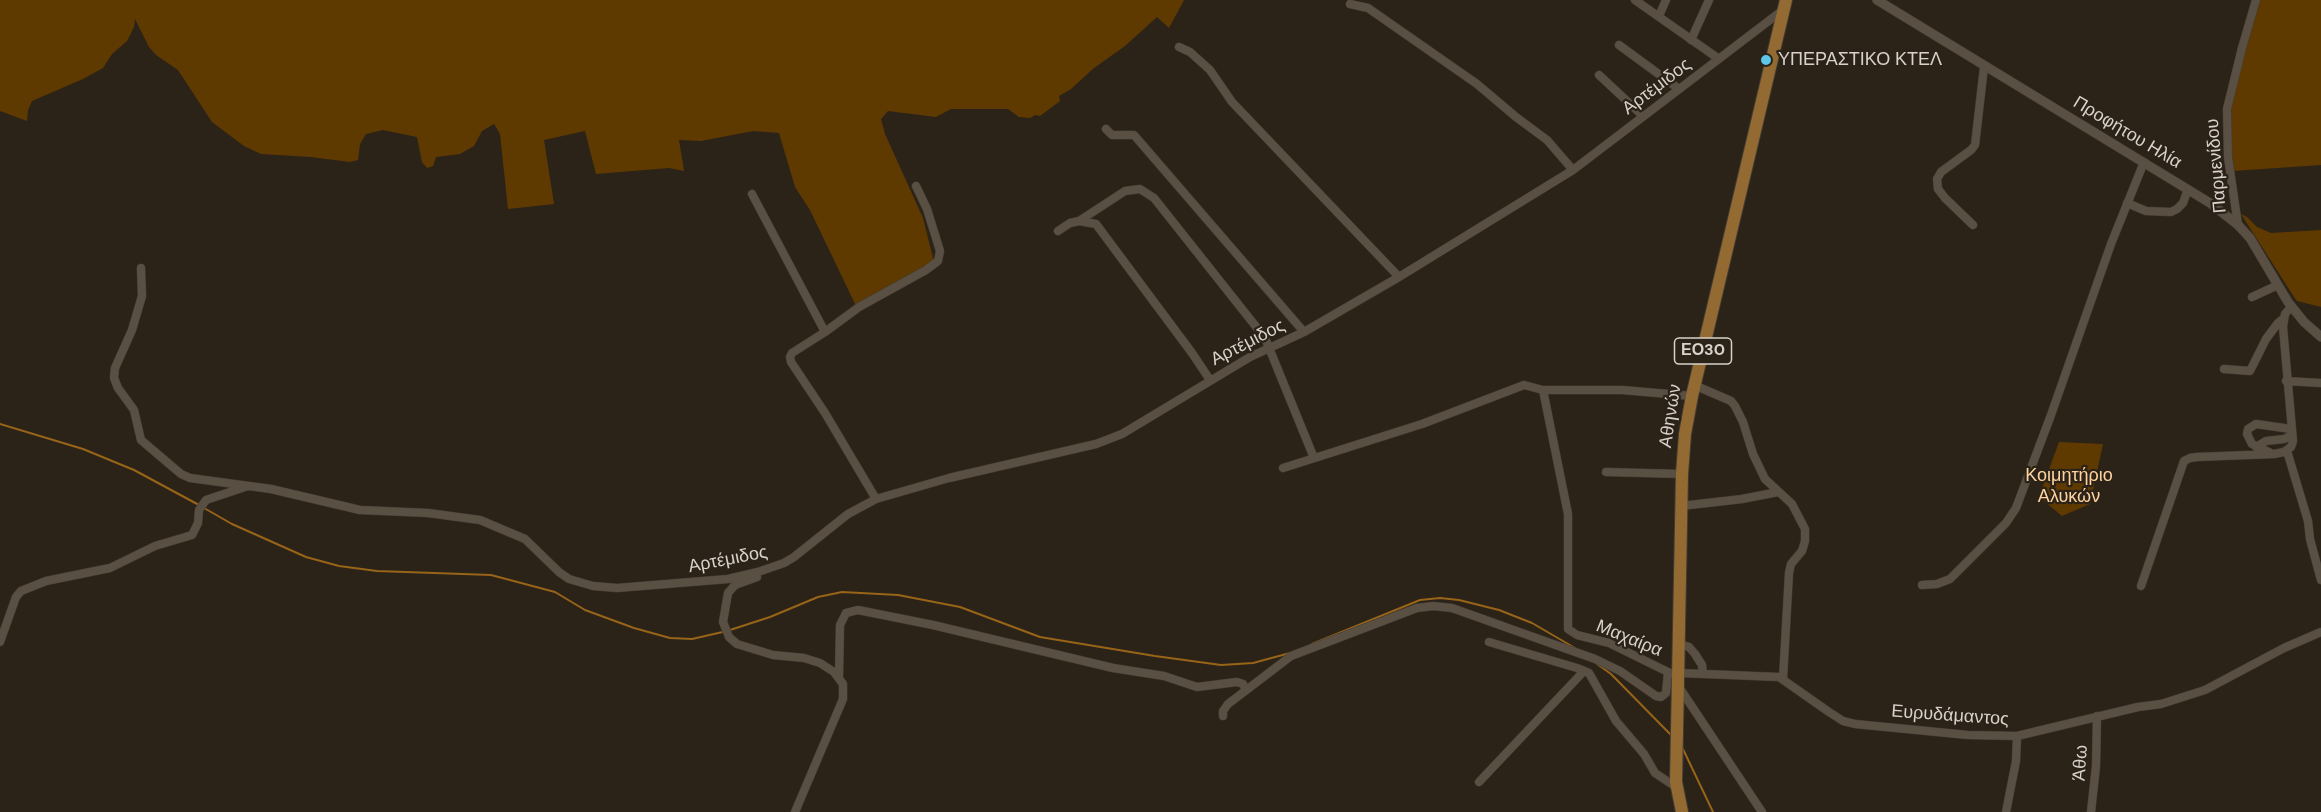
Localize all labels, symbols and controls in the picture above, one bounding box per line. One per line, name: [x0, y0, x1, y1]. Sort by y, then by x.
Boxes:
place label: ΥΠΕΡΑΣΤΙΚΟ ΚΤΕΛ: [1778, 49, 1942, 71]
marker: ΥΠΕΡΑΣΤΙΚΟ ΚΤΕΛ: [1759, 53, 1773, 67]
street label: Αρτέμιδος: [1618, 54, 1696, 120]
street label: Προφήτου Ηλία: [2069, 92, 2185, 174]
street label: Παρμενίδου: [2202, 118, 2232, 214]
street label: Αρτέμιδος: [1207, 315, 1289, 371]
road number: ΕΟ30: [1674, 338, 1732, 364]
street label: Αθηνών: [1655, 383, 1687, 449]
park label: Κοιμητήριο Αλυκών: [2025, 465, 2113, 508]
street label: Αρτέμιδος: [687, 542, 769, 578]
street label: Μαχαίρα: [1593, 616, 1665, 662]
street label: Ευρυδάμαντος: [1891, 701, 2009, 731]
street label: Άθω: [2069, 744, 2093, 782]

